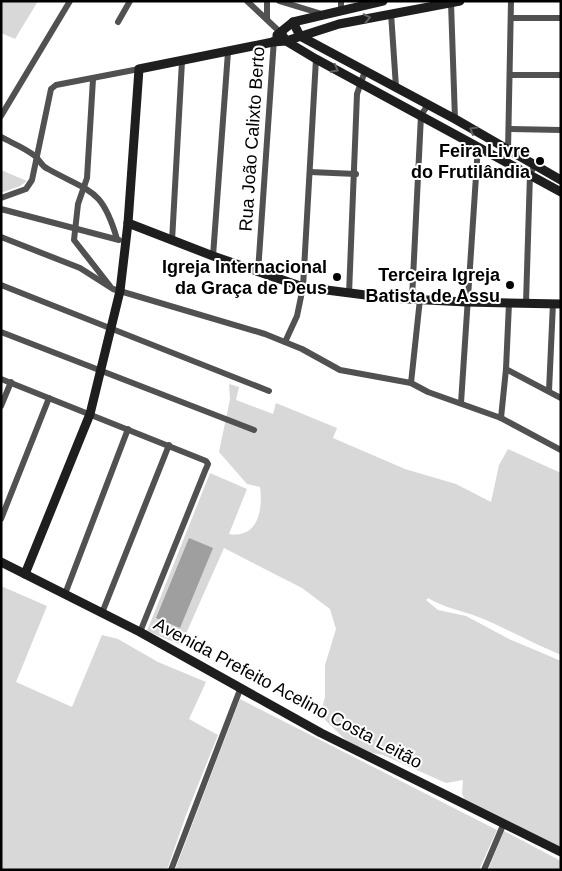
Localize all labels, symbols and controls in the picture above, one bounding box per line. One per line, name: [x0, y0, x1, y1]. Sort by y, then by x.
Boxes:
one-way arrow: [362, 13, 371, 24]
street label: Rua João Calixto Berto: [236, 46, 268, 232]
one-way arrow: [330, 63, 339, 73]
one-way arrow: [469, 126, 478, 136]
place label: Feira Livre do Frutilândia: [411, 141, 531, 182]
marker: Feira Livre do Frutilândia: [534, 155, 546, 167]
place label: Igreja Internacional da Graça de Deus: [162, 257, 327, 298]
place label: Terceira Igreja Batista de Assu: [366, 265, 501, 306]
marker: Igreja Internacional da Graça de Deus: [331, 271, 343, 283]
marker: Terceira Igreja Batista de Assu: [504, 279, 516, 291]
street label: Avenida Prefeito Acelino Costa Leitão: [150, 614, 426, 772]

